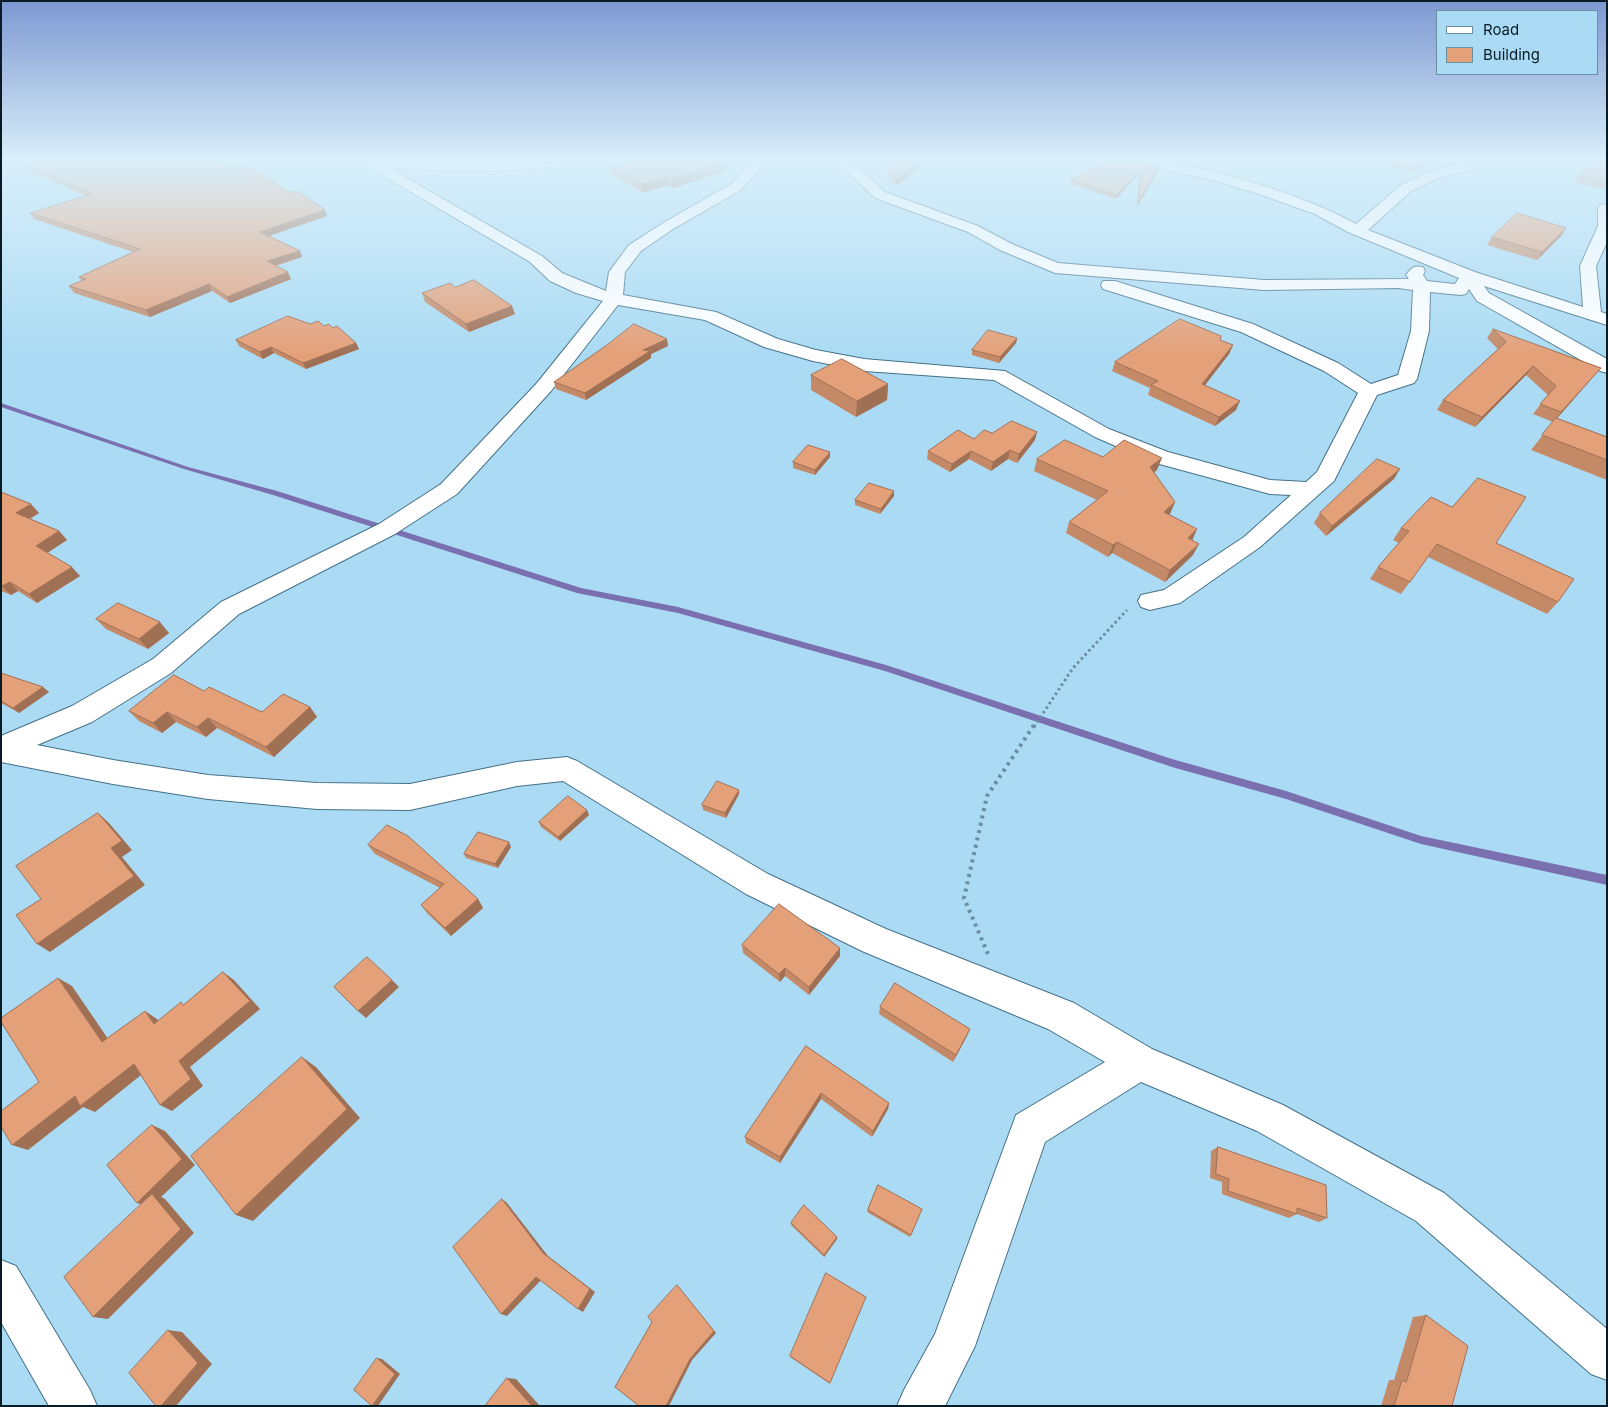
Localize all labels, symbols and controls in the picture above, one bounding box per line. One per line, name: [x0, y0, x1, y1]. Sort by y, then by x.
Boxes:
legend: [1436, 10, 1598, 75]
text: Road: [1483, 20, 1519, 39]
text: Building: [1483, 45, 1540, 64]

